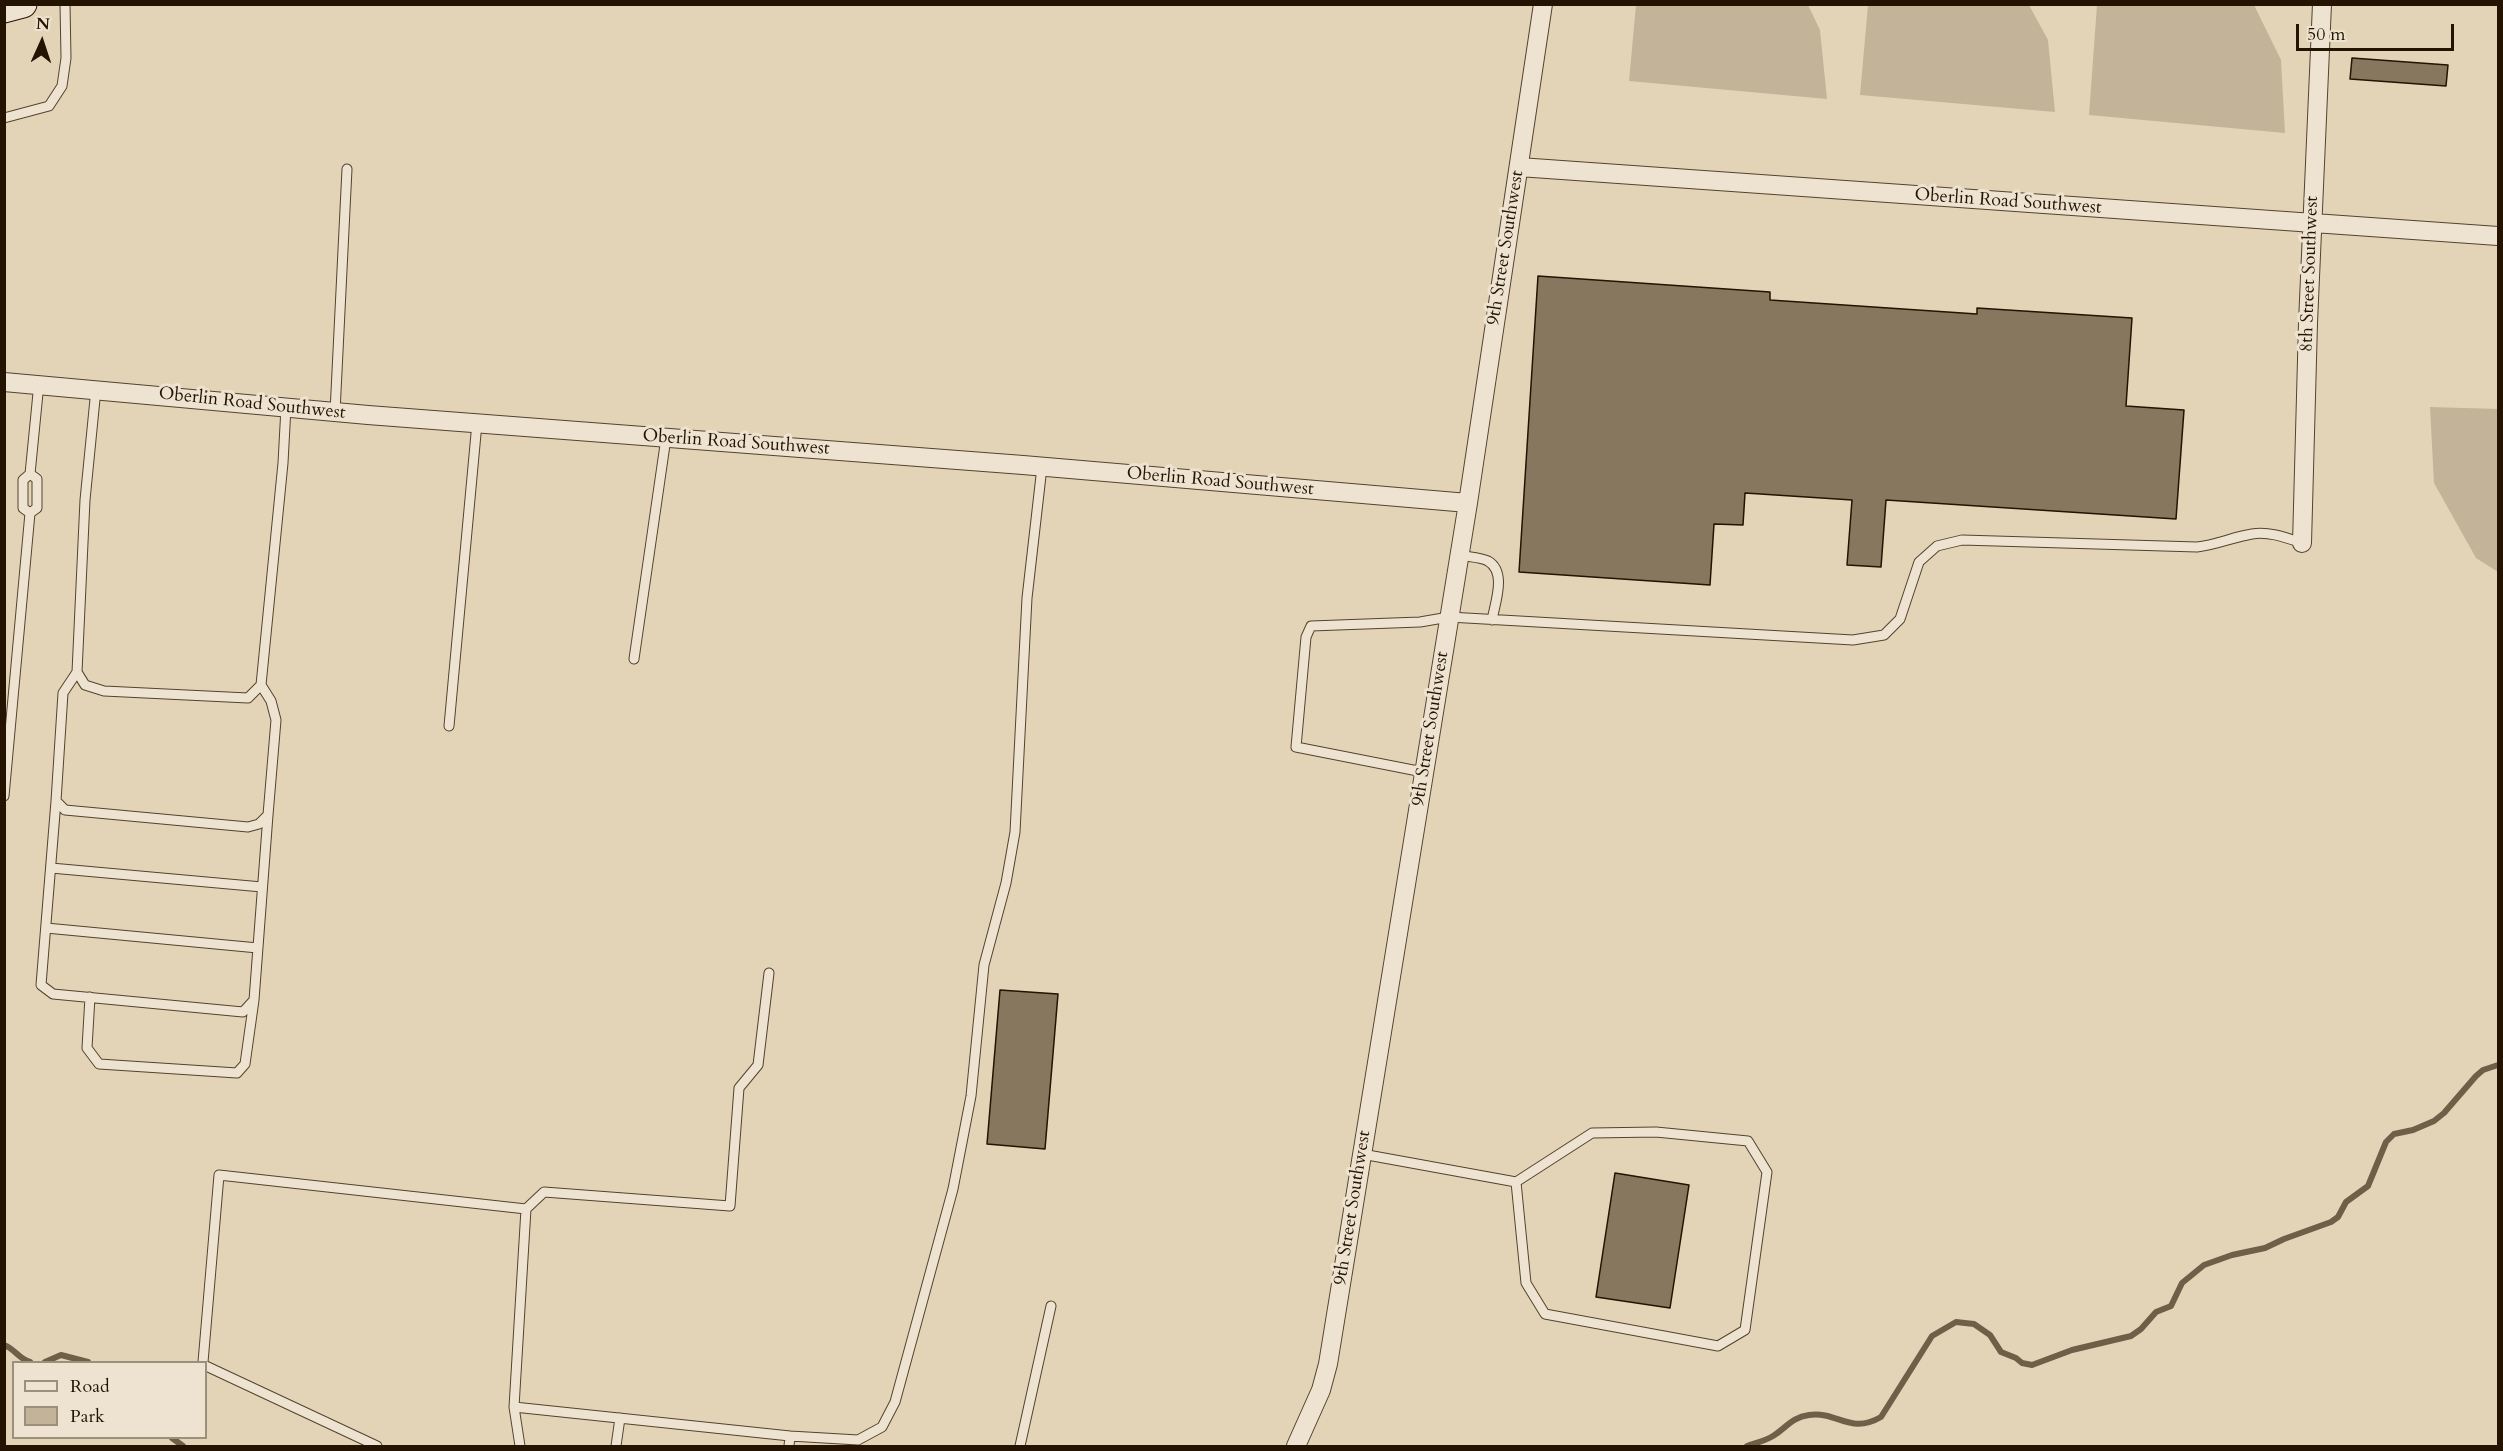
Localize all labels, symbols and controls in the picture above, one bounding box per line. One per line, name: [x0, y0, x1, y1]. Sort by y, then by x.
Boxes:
north arrow: [12, 12, 72, 72]
scale bar: [2299, 12, 2456, 50]
text: N: [35, 13, 50, 35]
text: 50 m: [2307, 22, 2346, 47]
street label: 9th Street Southwest: [1483, 169, 1529, 327]
street label: Oberlin Road Southwest: [1914, 185, 2102, 219]
street label: 8th Street Southwest: [2296, 196, 2324, 352]
street label: Oberlin Road Southwest: [158, 383, 346, 425]
street label: Oberlin Road Southwest: [642, 426, 830, 460]
street label: Oberlin Road Southwest: [1126, 463, 1314, 501]
street label: 9th Street Southwest: [1408, 650, 1454, 808]
street label: 9th Street Southwest: [1330, 1129, 1376, 1287]
legend: [12, 1361, 207, 1439]
text: Road: [70, 1374, 110, 1399]
text: Park: [70, 1404, 105, 1429]

